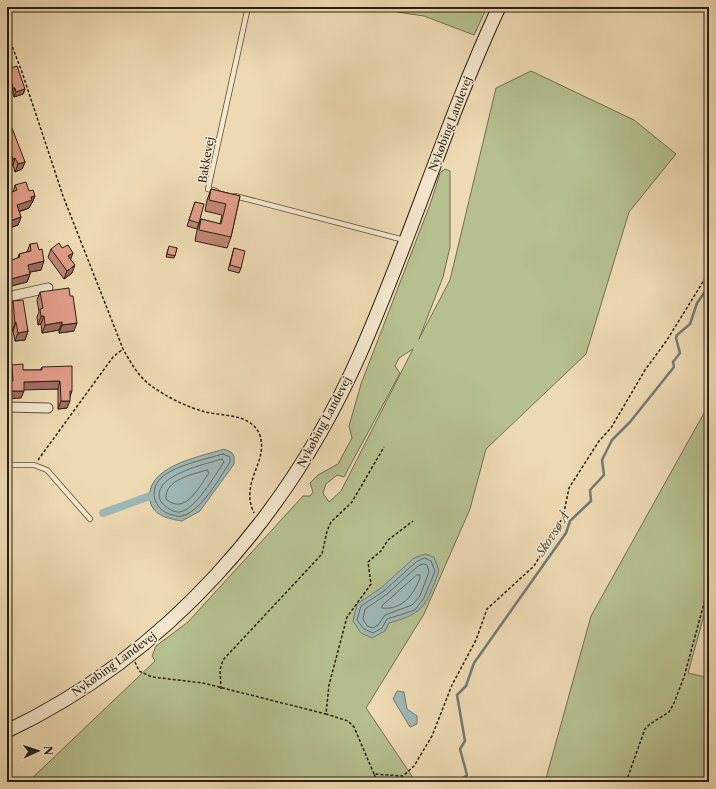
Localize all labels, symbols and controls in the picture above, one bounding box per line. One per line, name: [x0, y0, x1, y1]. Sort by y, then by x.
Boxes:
street label: Nykøbing Landevej: [425, 74, 475, 174]
street label: Bakkevej: [195, 136, 217, 184]
street label: Nykøbing Landevej: [294, 374, 354, 470]
water label: Skovsø Å: [531, 508, 572, 560]
street label: Nykøbing Landevej: [69, 629, 159, 699]
north arrow: [18, 731, 58, 771]
text: N: [41, 745, 55, 756]

